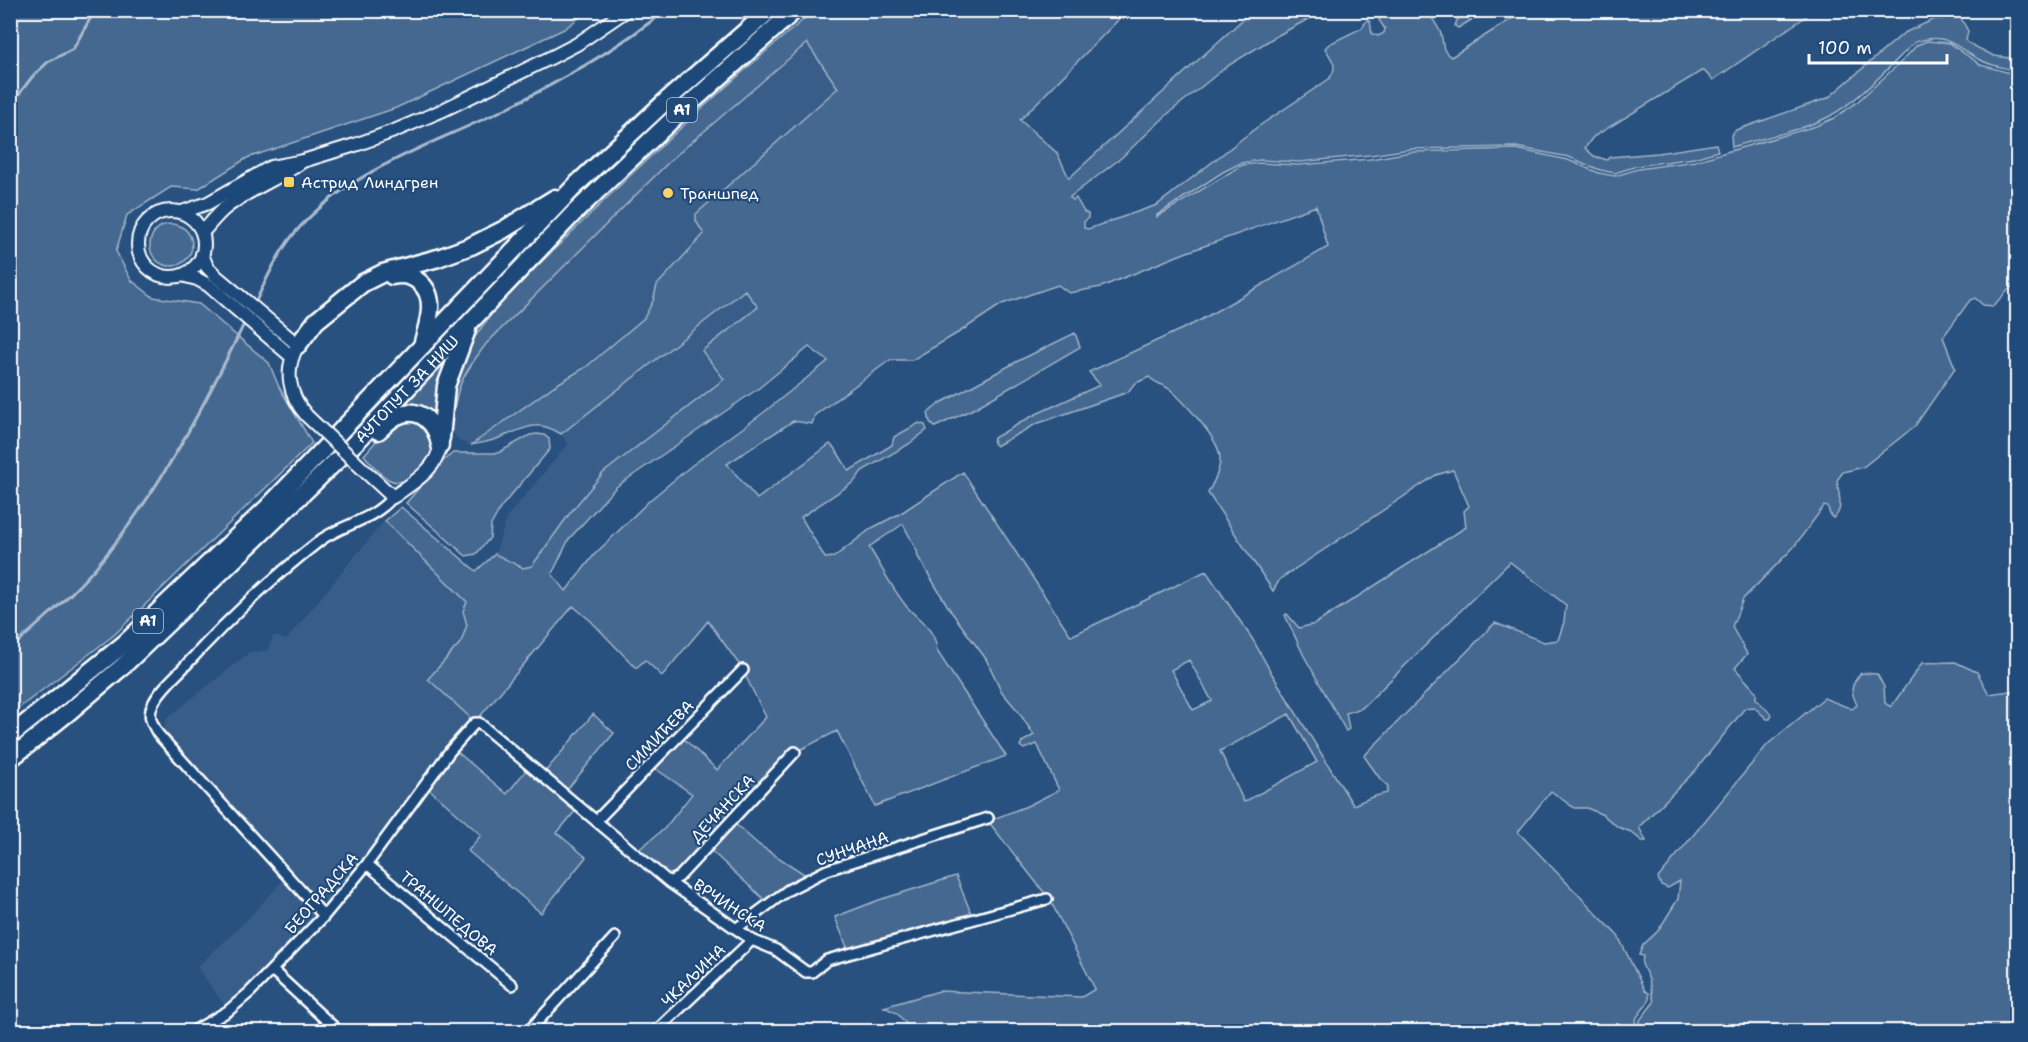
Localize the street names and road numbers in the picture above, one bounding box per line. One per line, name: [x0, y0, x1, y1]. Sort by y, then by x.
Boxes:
road number: A1: [667, 98, 697, 122]
street label: АУТОПУТ ЗА НИШ: [351, 331, 464, 448]
road number: A1: [133, 609, 163, 633]
street label: СИМИЋЕВА: [620, 695, 698, 775]
street label: ДЕЧАНСКА: [686, 770, 759, 847]
street label: СУНЧАНА: [813, 826, 891, 871]
street label: БЕОГРАДСКА: [280, 848, 363, 939]
street label: ТРАНШПЕДОВА: [395, 866, 502, 960]
street label: ВРЧИНСКА: [689, 874, 770, 937]
street label: ЧКАЉИНА: [657, 939, 730, 1011]

